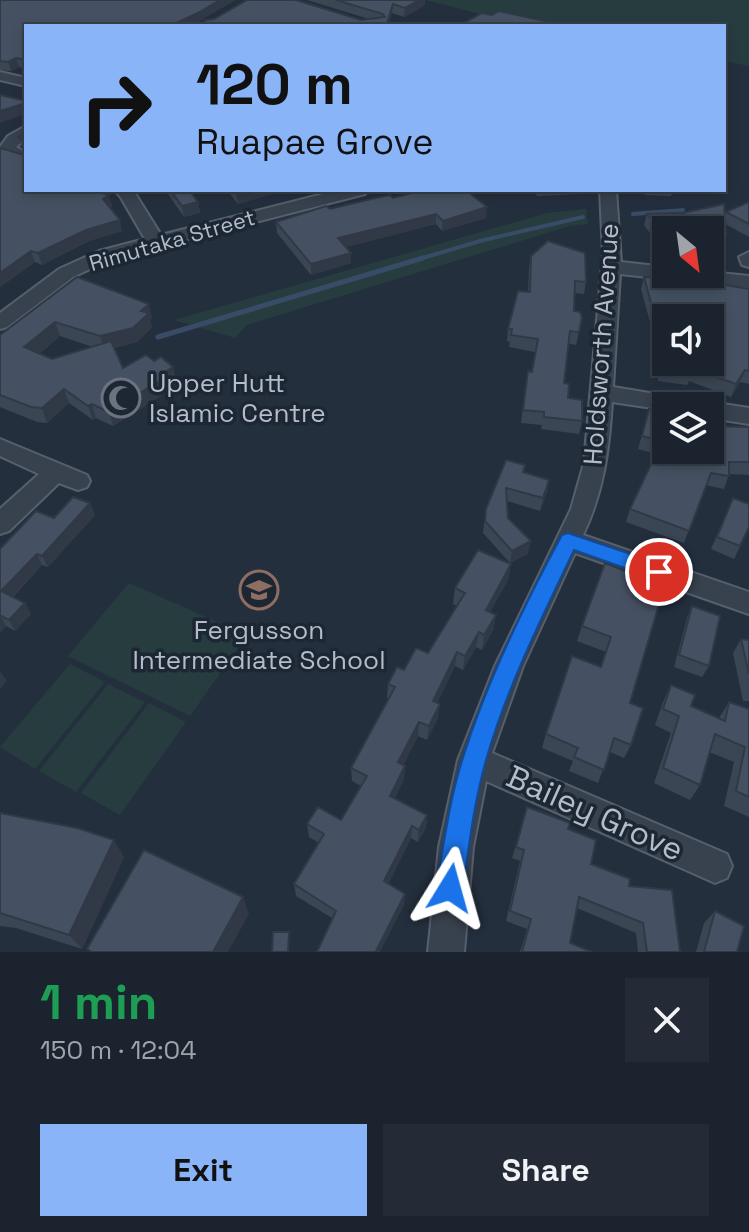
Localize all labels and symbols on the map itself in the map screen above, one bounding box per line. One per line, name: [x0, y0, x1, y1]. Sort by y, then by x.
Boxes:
street label: Rimutaka Street: [86, 203, 258, 277]
north arrow: [652, 216, 724, 288]
street label: Holdsworth Avenue: [576, 222, 626, 466]
place label: Upper Hutt Islamic Centre: [149, 366, 326, 430]
mosque icon: Upper Hutt Islamic Centre: [100, 377, 142, 419]
pin: [625, 538, 693, 606]
school or university icon: Fergusson Intermediate School: [238, 569, 280, 611]
place label: Fergusson Intermediate School: [132, 613, 386, 677]
street label: Bailey Grove: [500, 756, 690, 870]
position arrow: [408, 846, 492, 930]

